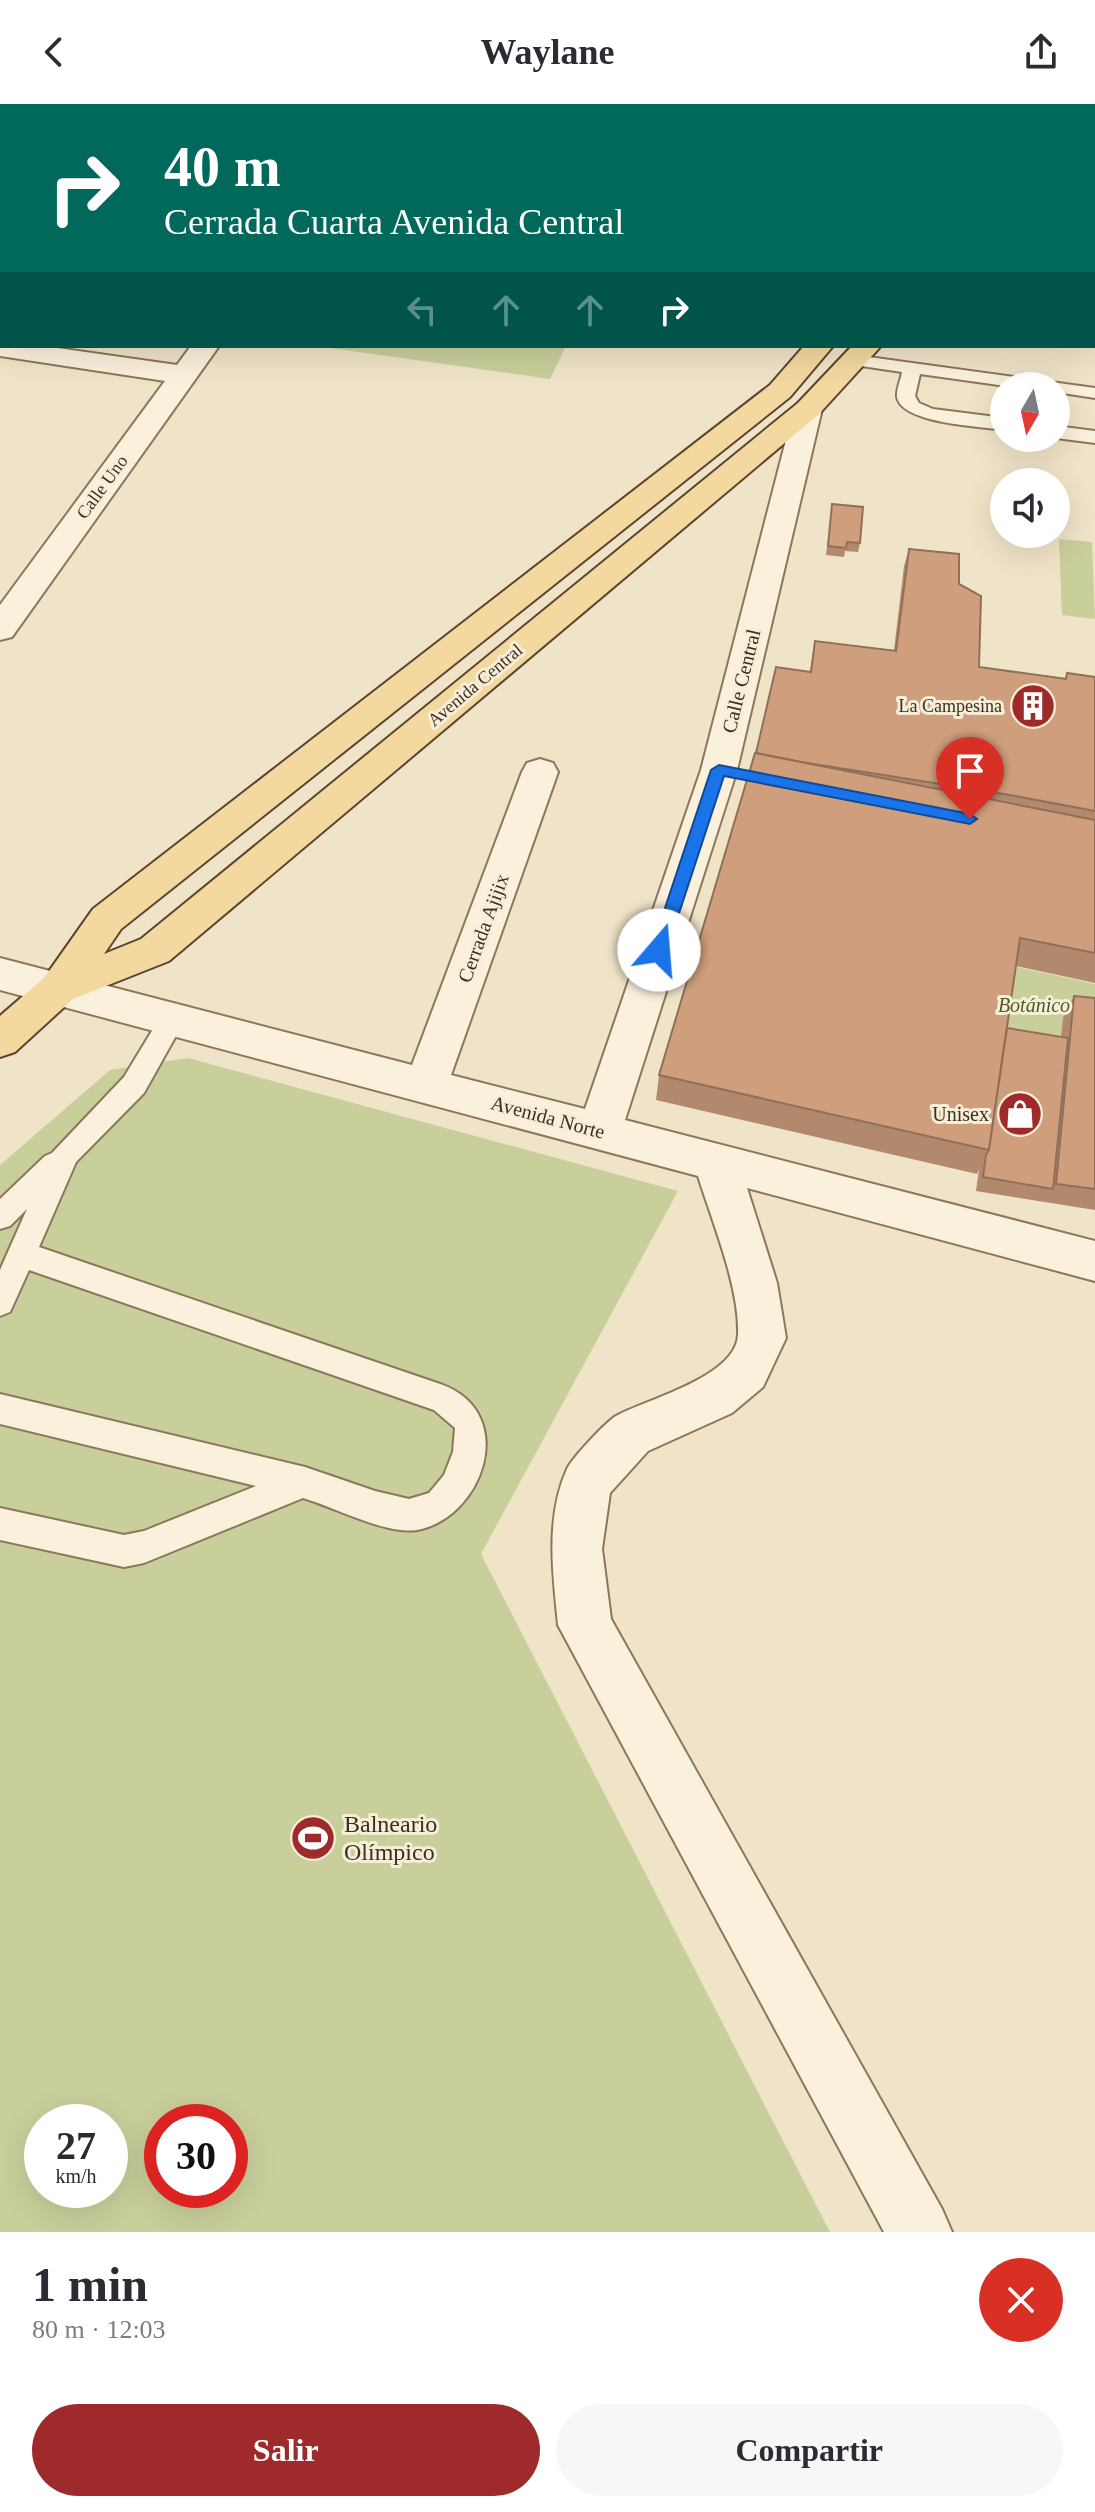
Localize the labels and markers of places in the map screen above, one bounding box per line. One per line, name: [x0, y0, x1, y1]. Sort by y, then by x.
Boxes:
building icon: La Campesina: [1009, 682, 1057, 730]
place label: La Campesina: [899, 696, 1002, 716]
pin: [936, 737, 1004, 819]
shop icon: Unisex: [996, 1090, 1044, 1138]
place label: Unisex: [932, 1103, 989, 1125]
place label: Balneario Olímpico: [344, 1811, 437, 1865]
sports icon: Balneario Olímpico: [289, 1814, 337, 1862]

